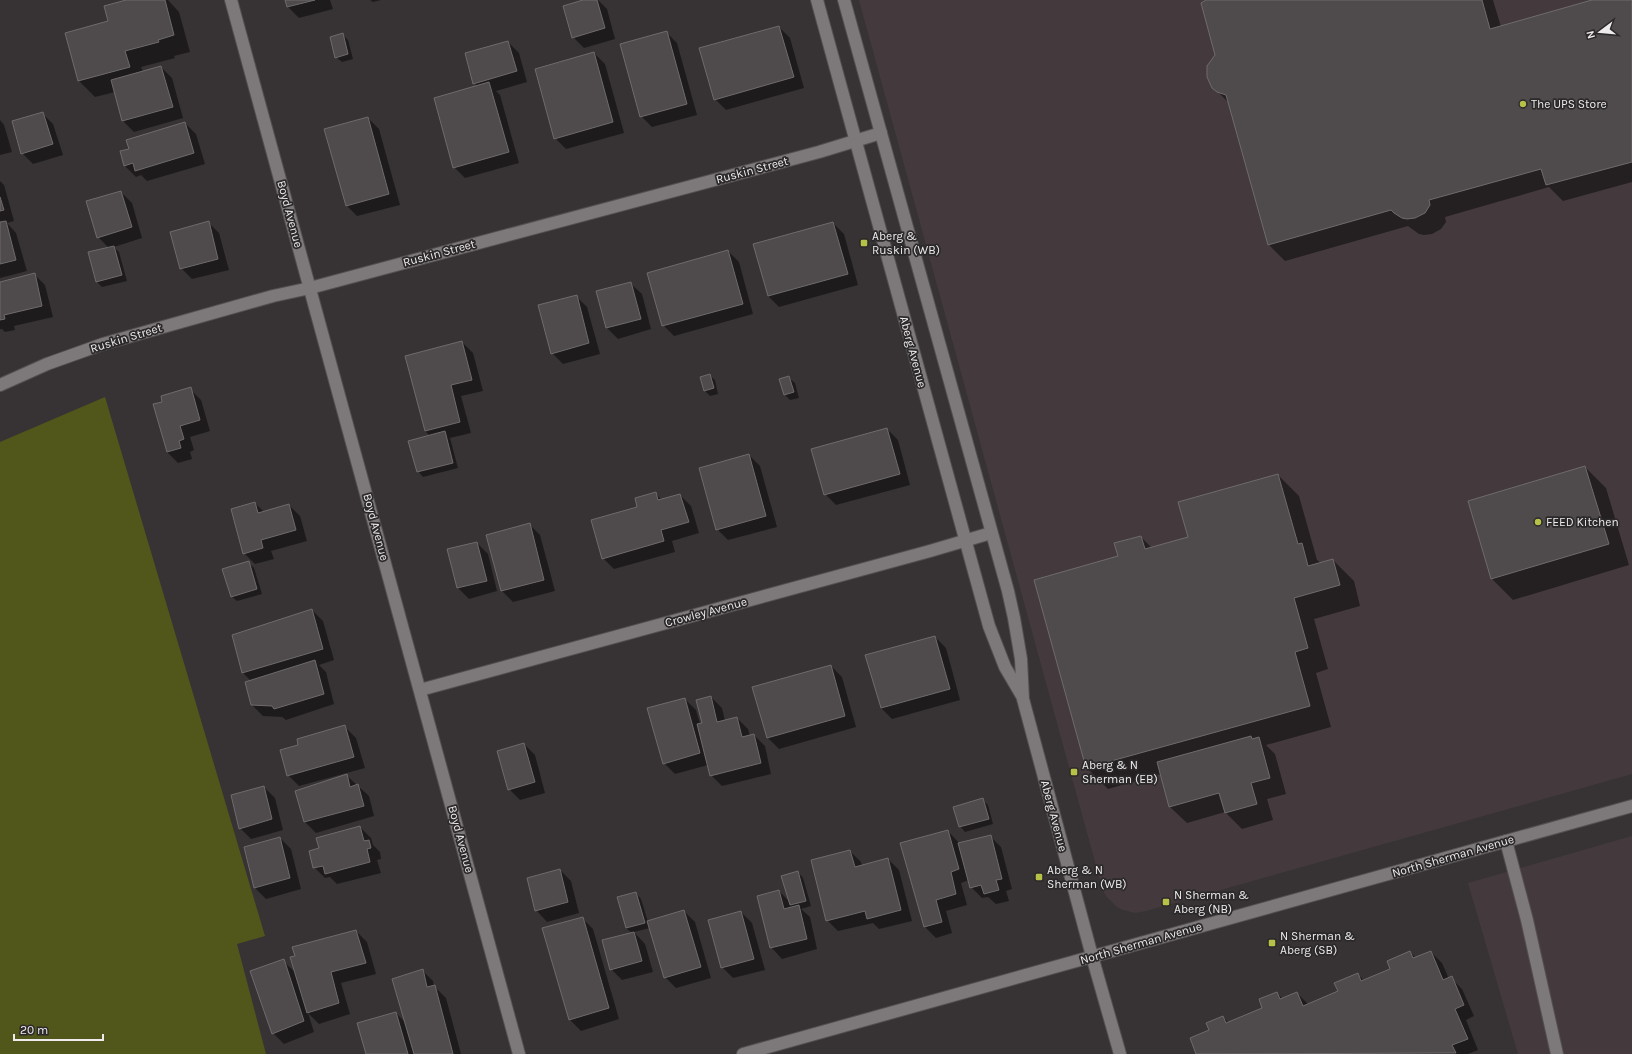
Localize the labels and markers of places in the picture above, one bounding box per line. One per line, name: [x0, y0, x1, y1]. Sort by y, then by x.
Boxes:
place label: The UPS Store: [1531, 97, 1607, 111]
marker: The UPS Store: [1518, 99, 1528, 109]
place label: Aberg & Ruskin (WB): [872, 229, 940, 257]
marker: Aberg & Ruskin (WB): [859, 238, 869, 248]
place label: FEED Kitchen: [1546, 515, 1619, 529]
marker: FEED Kitchen: [1533, 517, 1543, 527]
place label: Aberg & N Sherman (EB): [1082, 758, 1158, 786]
marker: Aberg & N Sherman (EB): [1069, 767, 1079, 777]
place label: Aberg & N Sherman (WB): [1047, 863, 1127, 891]
marker: Aberg & N Sherman (WB): [1034, 872, 1044, 882]
place label: N Sherman & Aberg (NB): [1174, 888, 1249, 916]
marker: N Sherman & Aberg (NB): [1161, 897, 1171, 907]
place label: N Sherman & Aberg (SB): [1280, 929, 1355, 957]
marker: N Sherman & Aberg (SB): [1267, 938, 1277, 948]

